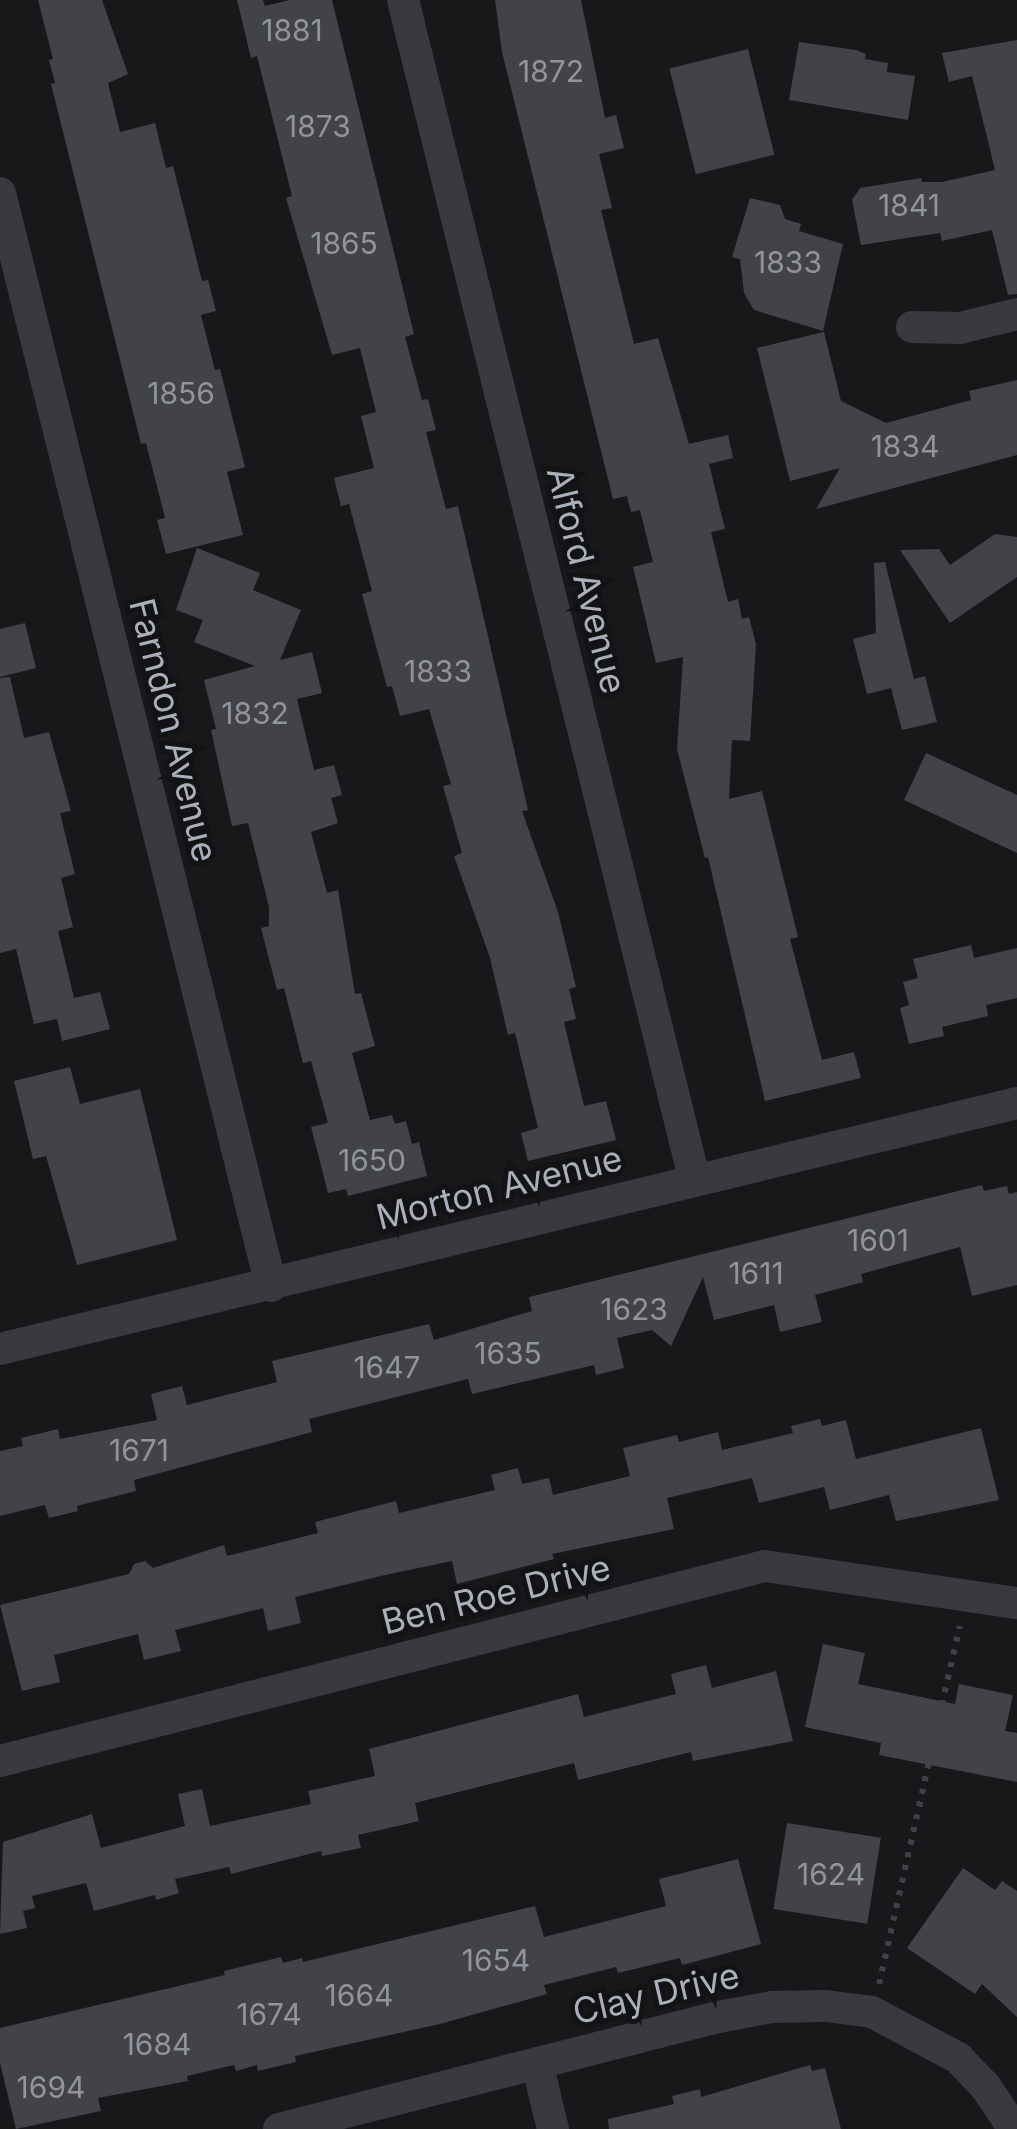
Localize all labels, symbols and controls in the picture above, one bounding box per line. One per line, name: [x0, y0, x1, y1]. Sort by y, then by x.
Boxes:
house number: 1881: [261, 12, 323, 48]
house number: 1872: [518, 53, 584, 89]
house number: 1873: [285, 108, 351, 144]
house number: 1841: [878, 187, 940, 223]
house number: 1865: [310, 225, 378, 261]
house number: 1833: [754, 244, 822, 280]
house number: 1856: [147, 375, 215, 411]
house number: 1834: [871, 428, 939, 464]
street label: Alford Avenue: [539, 462, 635, 698]
street label: Farndon Avenue: [121, 594, 227, 866]
house number: 1833: [404, 653, 472, 689]
house number: 1832: [221, 695, 289, 731]
street label: Morton Avenue: [372, 1136, 626, 1238]
house number: 1650: [338, 1142, 406, 1178]
house number: 1601: [847, 1222, 909, 1258]
house number: 1611: [728, 1255, 784, 1291]
house number: 1623: [600, 1291, 668, 1327]
house number: 1635: [474, 1335, 542, 1371]
house number: 1647: [353, 1349, 421, 1385]
house number: 1671: [109, 1432, 169, 1468]
street label: Ben Roe Drive: [377, 1545, 615, 1643]
house number: 1624: [797, 1856, 865, 1892]
house number: 1654: [462, 1942, 530, 1978]
street label: Clay Drive: [569, 1953, 743, 2033]
house number: 1664: [325, 1977, 393, 2013]
house number: 1674: [236, 1996, 302, 2032]
house number: 1684: [123, 2026, 191, 2062]
house number: 1694: [17, 2069, 85, 2105]

